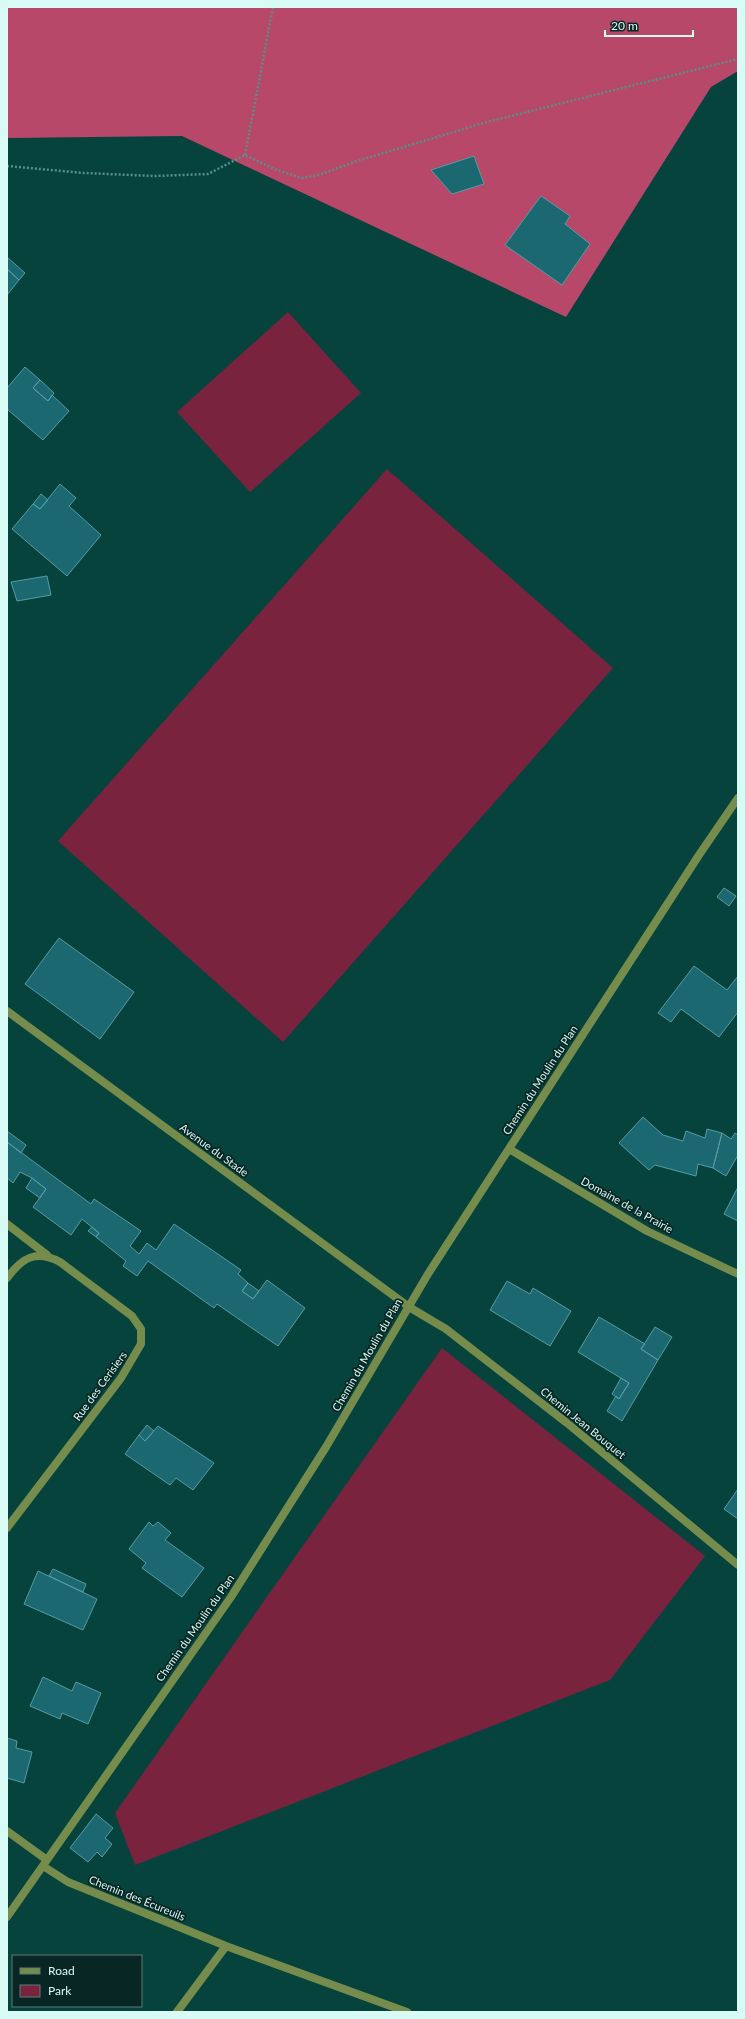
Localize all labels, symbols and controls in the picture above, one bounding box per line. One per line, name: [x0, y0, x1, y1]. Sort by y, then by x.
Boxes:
scale bar: [605, 12, 693, 38]
text: 20 m: [611, 18, 638, 33]
street label: Chemin du Moulin du Plan: [499, 1023, 580, 1137]
street label: Avenue du Stade: [178, 1120, 251, 1179]
street label: Domaine de la Prairie: [579, 1174, 676, 1235]
street label: Chemin du Moulin du Plan: [329, 1296, 404, 1413]
street label: Rue des Cerisiers: [70, 1348, 129, 1423]
street label: Chemin Jean Bouquet: [538, 1384, 629, 1461]
street label: Chemin du Moulin du Plan: [153, 1572, 236, 1684]
street label: Chemin des Écureuils: [87, 1872, 187, 1923]
legend: [12, 1955, 142, 2007]
text: Road: [48, 1963, 75, 1978]
text: Park: [48, 1983, 72, 1998]

